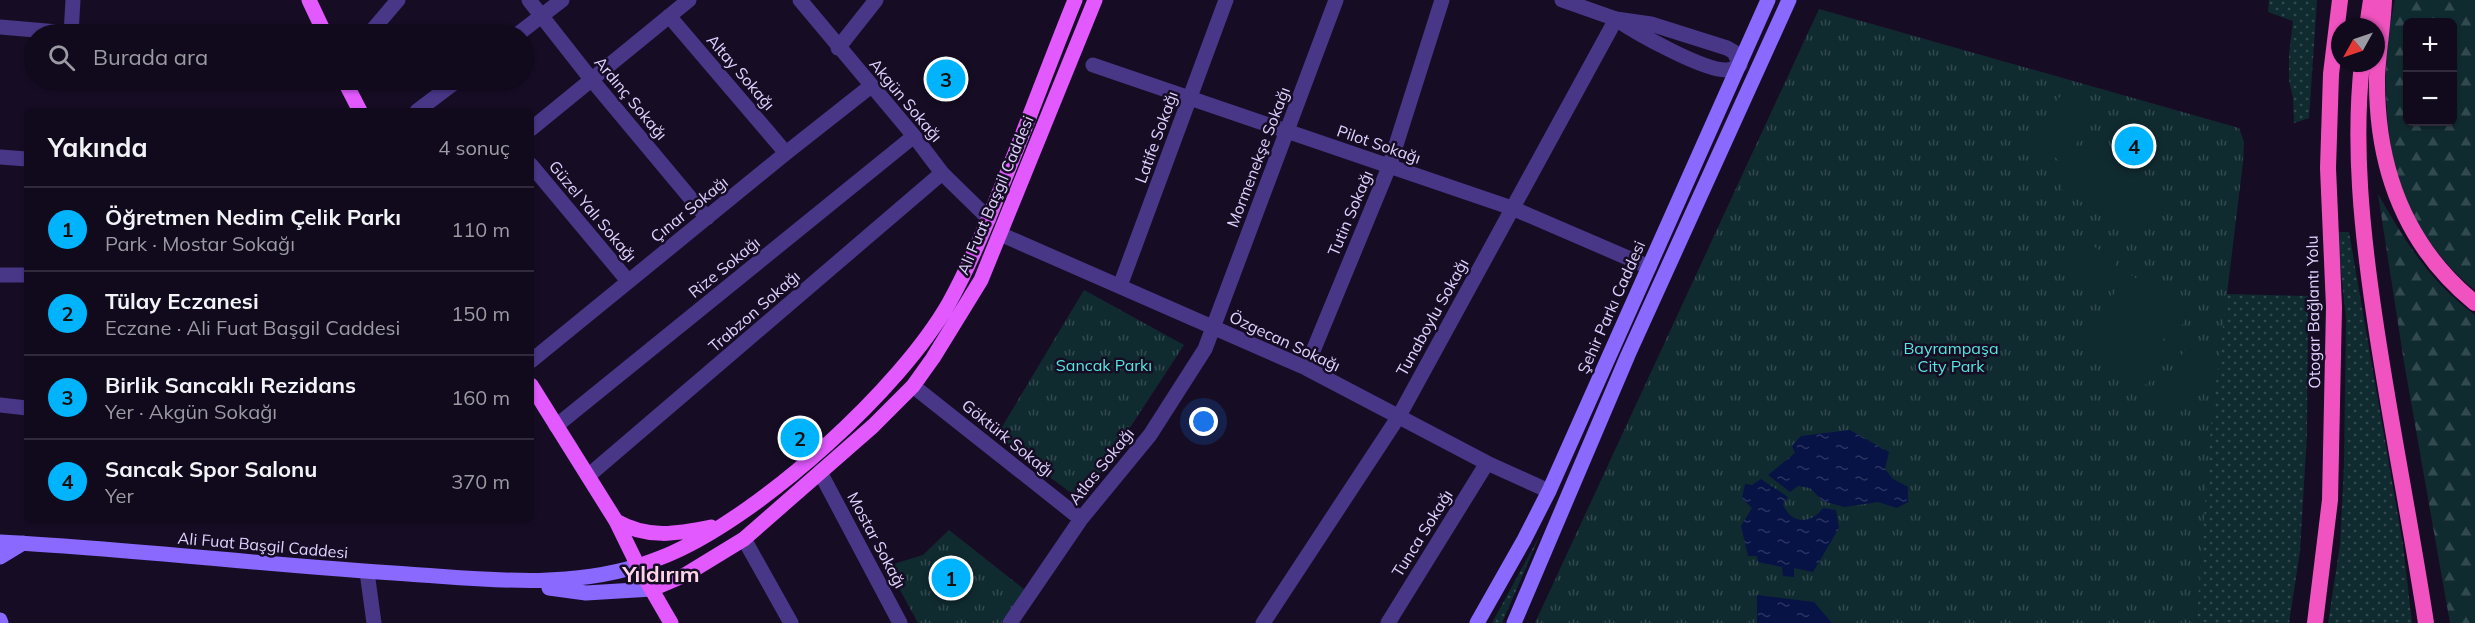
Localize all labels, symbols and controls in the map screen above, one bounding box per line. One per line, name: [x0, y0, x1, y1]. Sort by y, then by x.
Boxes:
north arrow: [2331, 18, 2385, 72]
map controls: [2403, 18, 2457, 126]
button: +: [2403, 18, 2457, 72]
search box: [24, 24, 534, 90]
street label: Altay Sokağı: [703, 30, 779, 114]
icon: search: [45, 41, 78, 74]
text: Burada ara: [93, 43, 208, 71]
street label: Ardınç Sokağı: [590, 52, 672, 144]
street label: Akgün Sokağı: [865, 54, 947, 146]
pin: 3: [926, 56, 966, 101]
button: −: [2403, 72, 2457, 126]
street label: Mormenekşe Sokağı: [1222, 84, 1294, 230]
street label: Latife Sokağı: [1130, 88, 1182, 186]
street label: Ali Fuat Başgil Caddesi: [952, 112, 1038, 278]
street label: Pilot Sokağı: [1334, 120, 1424, 168]
pin: 4: [2114, 124, 2154, 168]
text: Yakında: [48, 131, 148, 164]
text: 4 sonuç: [438, 135, 510, 160]
street label: Güzel Yalı Sokağı: [545, 156, 641, 266]
street label: Tutin Sokağı: [1323, 167, 1377, 259]
street label: Çınar Sokağı: [646, 172, 732, 246]
text: Öğretmen Nedim Çelik Parkı: [105, 203, 401, 231]
text: 1: [62, 217, 74, 242]
text: 110 m: [451, 217, 510, 242]
text: Park · Mostar Sokağı: [105, 231, 295, 256]
street label: Rize Sokağı: [684, 232, 764, 302]
street label: Otogar Bağlantı Yolu: [2302, 235, 2324, 389]
street label: Şehir Parkı Caddesi: [1573, 237, 1649, 377]
street label: Tunaboylu Sokağı: [1391, 255, 1473, 379]
street label: Trabzon Sokağı: [704, 266, 804, 356]
text: Tülay Eczanesi: [105, 287, 259, 315]
text: 2: [62, 301, 74, 326]
text: 150 m: [451, 301, 510, 326]
street label: Özgecan Sokağı: [1226, 307, 1344, 375]
text: Eczane · Ali Fuat Başgil Caddesi: [105, 315, 400, 340]
park label: Bayrampaşa City Park: [1903, 338, 1999, 376]
park label: Sancak Parkı: [1056, 355, 1152, 375]
text: Birlik Sancaklı Rezidans: [105, 371, 356, 399]
text: 3: [62, 385, 74, 410]
text: 160 m: [451, 385, 510, 410]
street label: Göktürk Sokağı: [958, 395, 1058, 481]
text: Yer · Akgün Sokağı: [105, 399, 277, 424]
your location: [1189, 407, 1218, 436]
pin: 2: [780, 416, 820, 460]
street label: Atlas Sokağı: [1064, 424, 1138, 508]
text: Sancak Spor Salonu: [105, 455, 317, 483]
text: 4: [62, 469, 74, 494]
text: 370 m: [451, 469, 510, 494]
text: Yer: [105, 483, 134, 508]
street label: Tunca Sokağı: [1387, 486, 1457, 580]
street label: Mostar Sokağı: [843, 488, 911, 592]
street label: Ali Fuat Başgil Caddesi: [177, 528, 349, 562]
pin: 1: [932, 556, 970, 600]
district label: Yıldırım: [621, 560, 700, 588]

